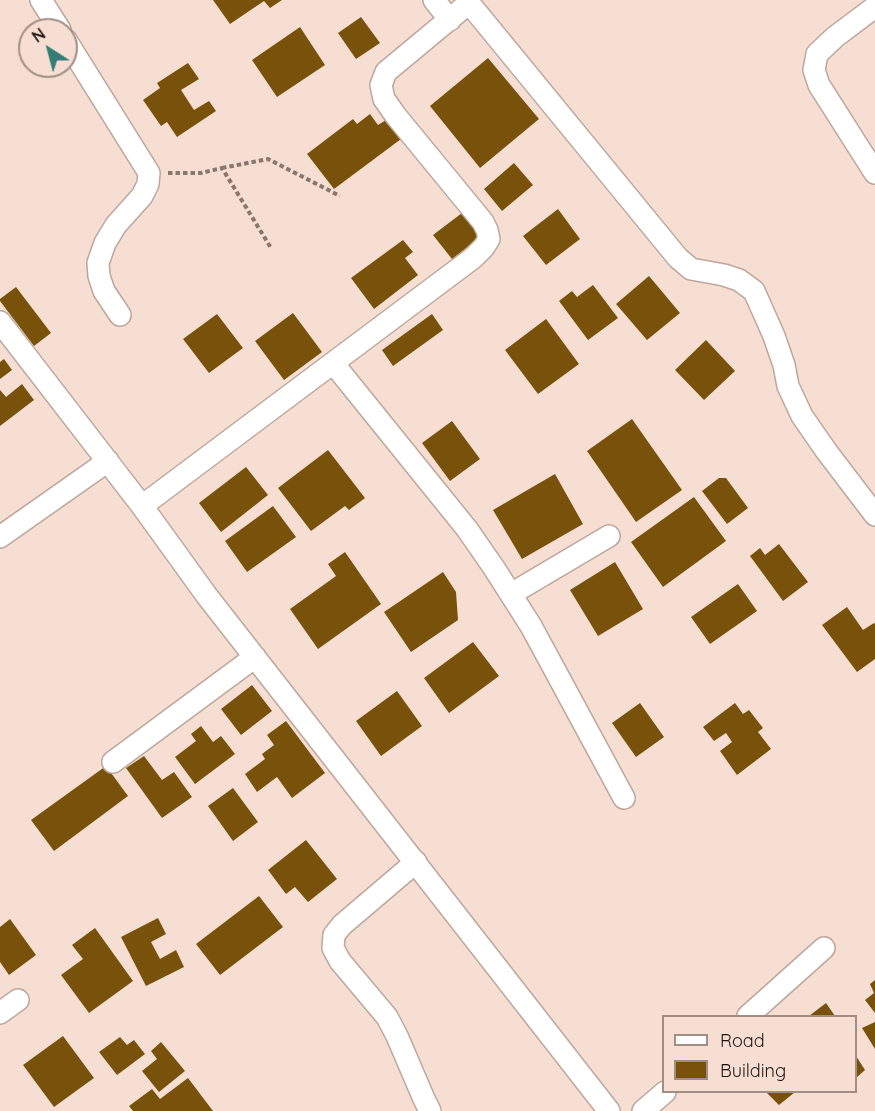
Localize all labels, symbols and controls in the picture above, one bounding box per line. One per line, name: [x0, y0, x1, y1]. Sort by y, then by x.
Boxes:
north arrow: [18, 18, 78, 78]
text: N: [28, 24, 49, 47]
legend: [662, 1015, 857, 1093]
text: Road: [720, 1029, 765, 1052]
text: Building: [720, 1059, 786, 1082]

